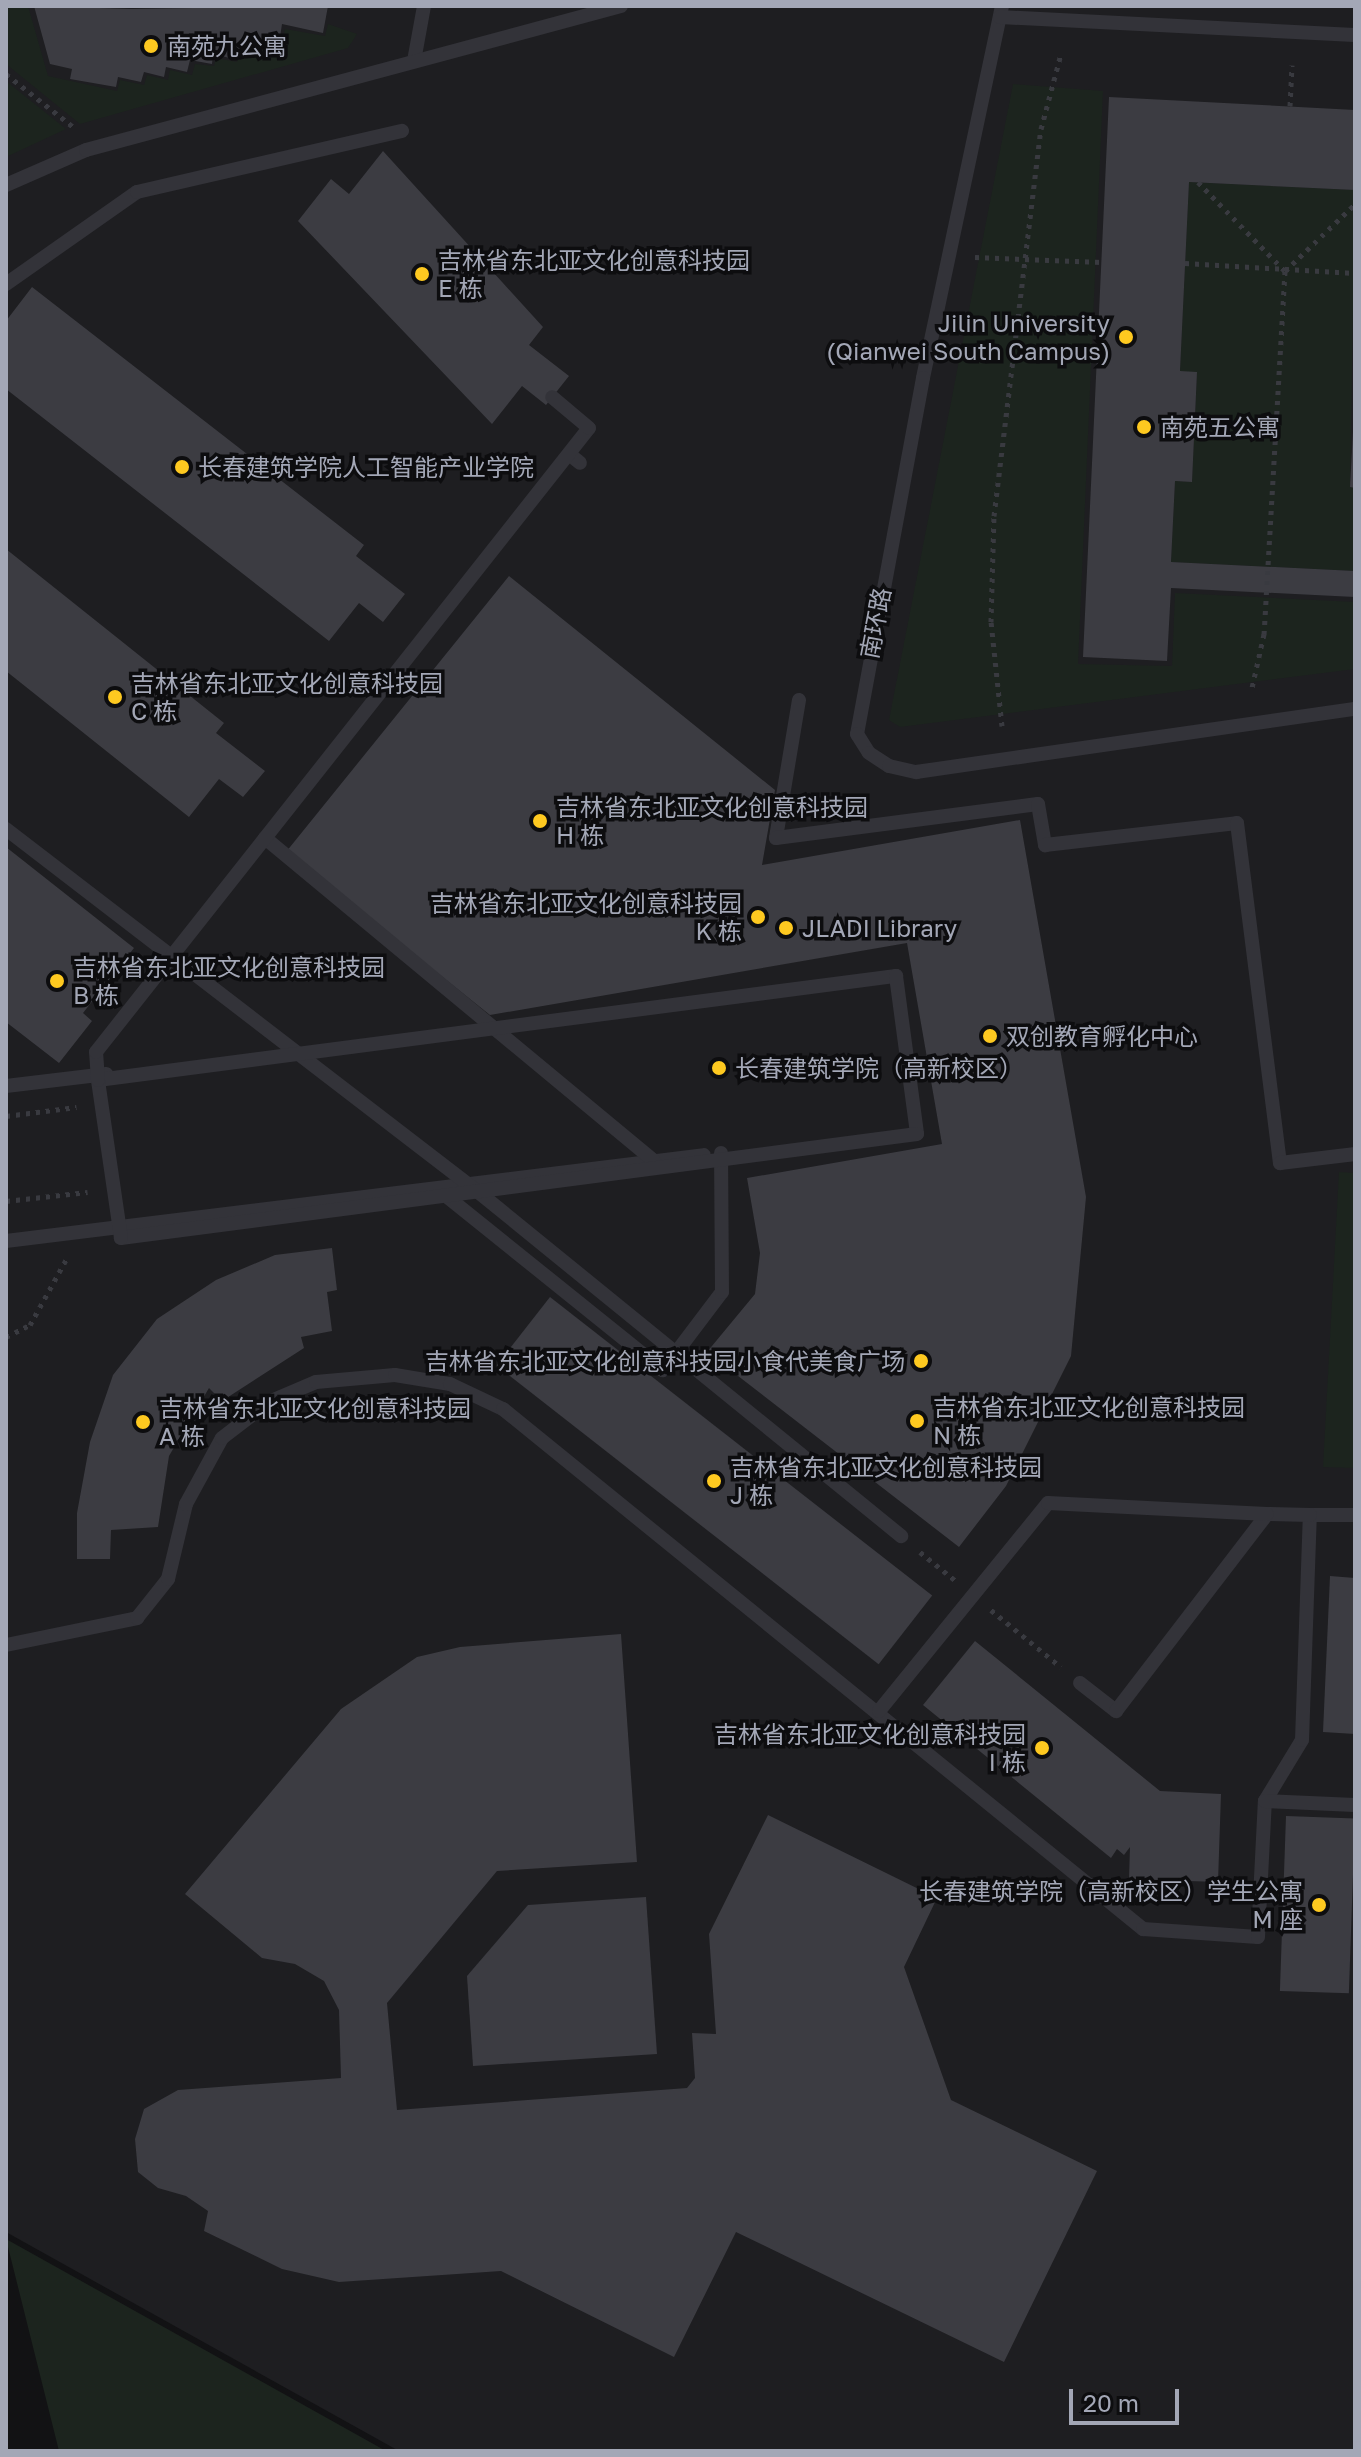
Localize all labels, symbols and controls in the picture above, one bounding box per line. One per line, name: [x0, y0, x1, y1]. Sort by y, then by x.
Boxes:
place label: 南苑九公寓: [167, 32, 287, 60]
marker: 南苑九公寓: [142, 37, 160, 55]
place label: 吉林省东北亚文化创意科技园 E 栋: [438, 246, 750, 302]
marker: 吉林省东北亚文化创意科技园 E 栋: [413, 265, 431, 283]
place label: Jilin University (Qianwei South Campus): [826, 309, 1110, 365]
marker: Jilin University (Qianwei South Campus): [1117, 328, 1135, 346]
place label: 南苑五公寓: [1160, 413, 1280, 441]
marker: 南苑五公寓: [1135, 418, 1153, 436]
place label: 长春建筑学院人工智能产业学院: [198, 453, 534, 481]
marker: 长春建筑学院人工智能产业学院: [173, 458, 191, 476]
street label: 南环路: [854, 585, 896, 661]
place label: 吉林省东北亚文化创意科技园 C 栋: [131, 669, 443, 725]
marker: 吉林省东北亚文化创意科技园 C 栋: [106, 688, 124, 706]
place label: 吉林省东北亚文化创意科技园 H 栋: [556, 793, 868, 849]
marker: 吉林省东北亚文化创意科技园 H 栋: [531, 812, 549, 830]
place label: 吉林省东北亚文化创意科技园 K 栋: [430, 889, 742, 945]
marker: 吉林省东北亚文化创意科技园 K 栋: [749, 908, 767, 926]
place label: JLADI Library: [802, 914, 957, 942]
marker: JLADI Library: [777, 919, 795, 937]
place label: 吉林省东北亚文化创意科技园 B 栋: [73, 953, 385, 1009]
marker: 吉林省东北亚文化创意科技园 B 栋: [48, 972, 66, 990]
place label: 双创教育孵化中心: [1006, 1022, 1198, 1050]
marker: 双创教育孵化中心: [981, 1027, 999, 1045]
place label: 长春建筑学院（高新校区）: [735, 1054, 1023, 1082]
marker: 长春建筑学院（高新校区）: [710, 1059, 728, 1077]
place label: 吉林省东北亚文化创意科技园小食代美食广场: [425, 1347, 905, 1375]
marker: 吉林省东北亚文化创意科技园小食代美食广场: [912, 1352, 930, 1370]
place label: 吉林省东北亚文化创意科技园 N 栋: [933, 1393, 1245, 1449]
place label: 吉林省东北亚文化创意科技园 A 栋: [159, 1394, 471, 1450]
marker: 吉林省东北亚文化创意科技园 N 栋: [908, 1412, 926, 1430]
marker: 吉林省东北亚文化创意科技园 A 栋: [134, 1413, 152, 1431]
place label: 吉林省东北亚文化创意科技园 J 栋: [730, 1453, 1042, 1509]
marker: 吉林省东北亚文化创意科技园 J 栋: [705, 1472, 723, 1490]
place label: 吉林省东北亚文化创意科技园 I 栋: [714, 1720, 1026, 1776]
marker: 吉林省东北亚文化创意科技园 I 栋: [1033, 1739, 1051, 1757]
place label: 长春建筑学院（高新校区）学生公寓 M 座: [919, 1877, 1303, 1933]
marker: 长春建筑学院（高新校区）学生公寓 M 座: [1310, 1896, 1328, 1914]
scale bar: [1073, 2373, 1183, 2423]
text: 20 m: [1083, 2388, 1139, 2417]

